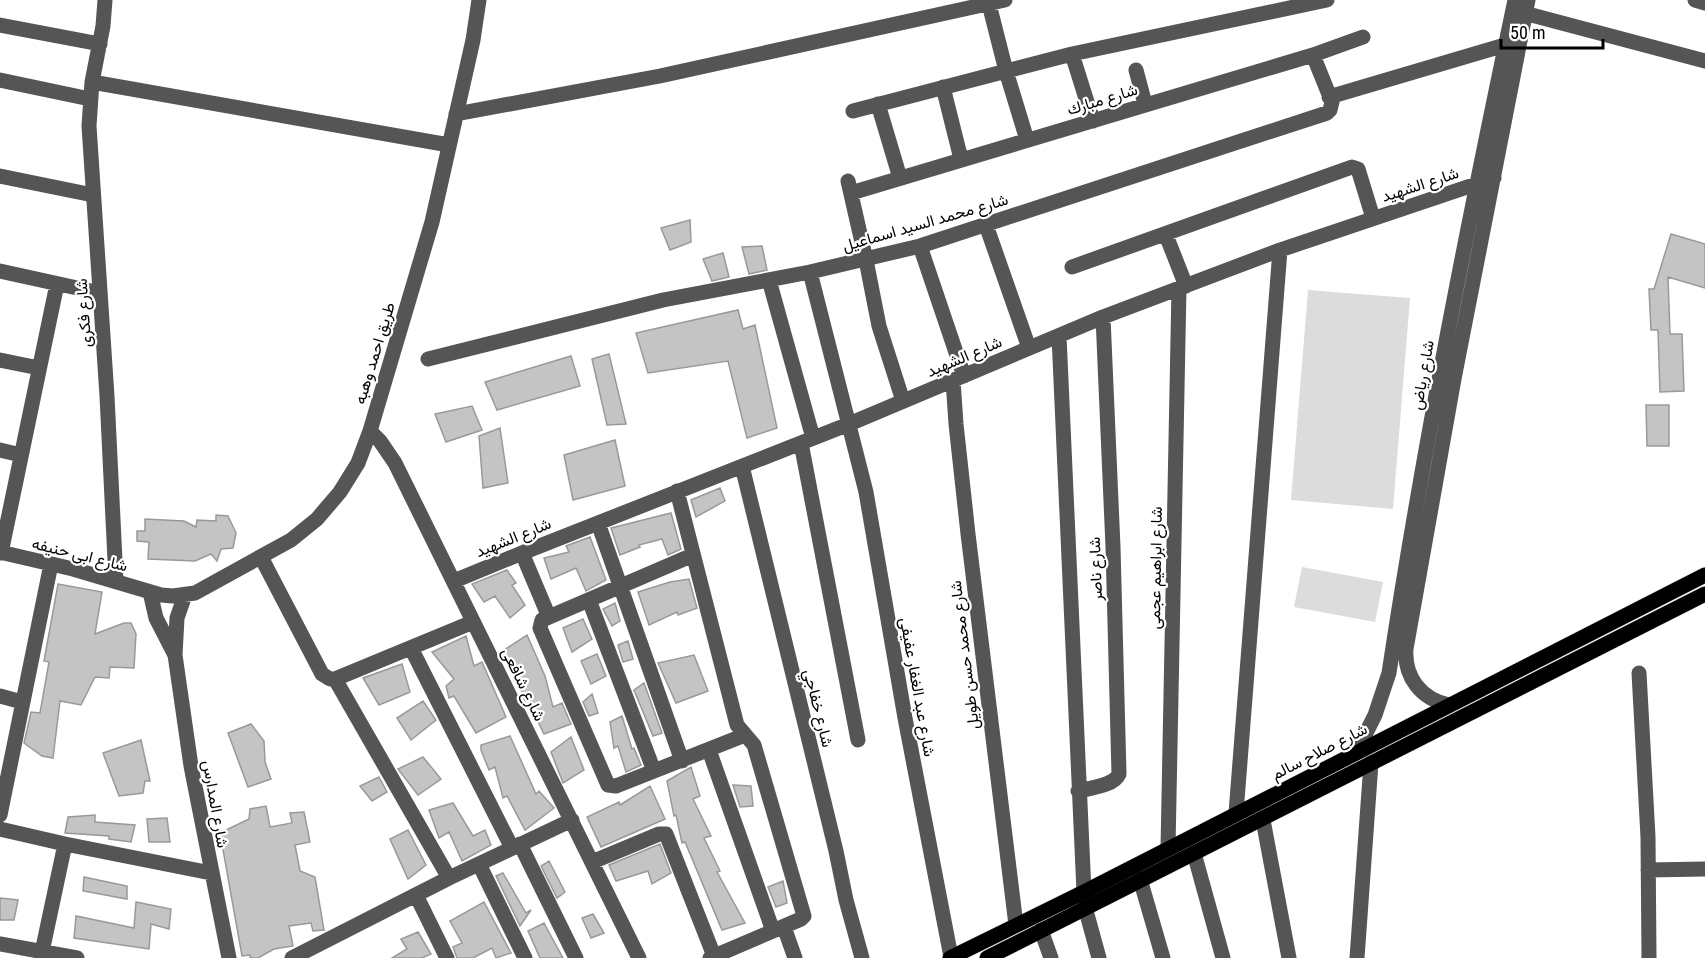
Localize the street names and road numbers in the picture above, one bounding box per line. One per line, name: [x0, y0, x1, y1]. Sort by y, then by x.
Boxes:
street label: شارع مبارك: [1065, 80, 1140, 121]
street label: شارع الشهيد: [1379, 163, 1462, 208]
street label: شارع محمد السيد اسماعيل: [840, 190, 1011, 257]
street label: شارع فكرى: [72, 278, 97, 348]
street label: طريق احمد وهبه: [350, 300, 400, 407]
street label: شارع الشهيد: [924, 332, 1005, 383]
street label: شارع رياض: [1407, 339, 1440, 412]
street label: شارع ابراهيم عجمى: [1145, 506, 1168, 630]
street label: شارع الشهيد: [473, 514, 555, 563]
street label: شارع ابى حنيفه: [30, 533, 130, 577]
street label: شارع ناصر: [1085, 537, 1108, 602]
street label: شارع محمد حسن طويل: [946, 579, 985, 730]
street label: شارع عبد الغفار عفيفى: [894, 616, 939, 759]
street label: شارع شافعى: [496, 644, 550, 725]
street label: شارع خفاجي: [796, 667, 837, 750]
street label: شارع صلاح سالم: [1268, 719, 1371, 785]
street label: شارع المدارس: [196, 759, 233, 850]

